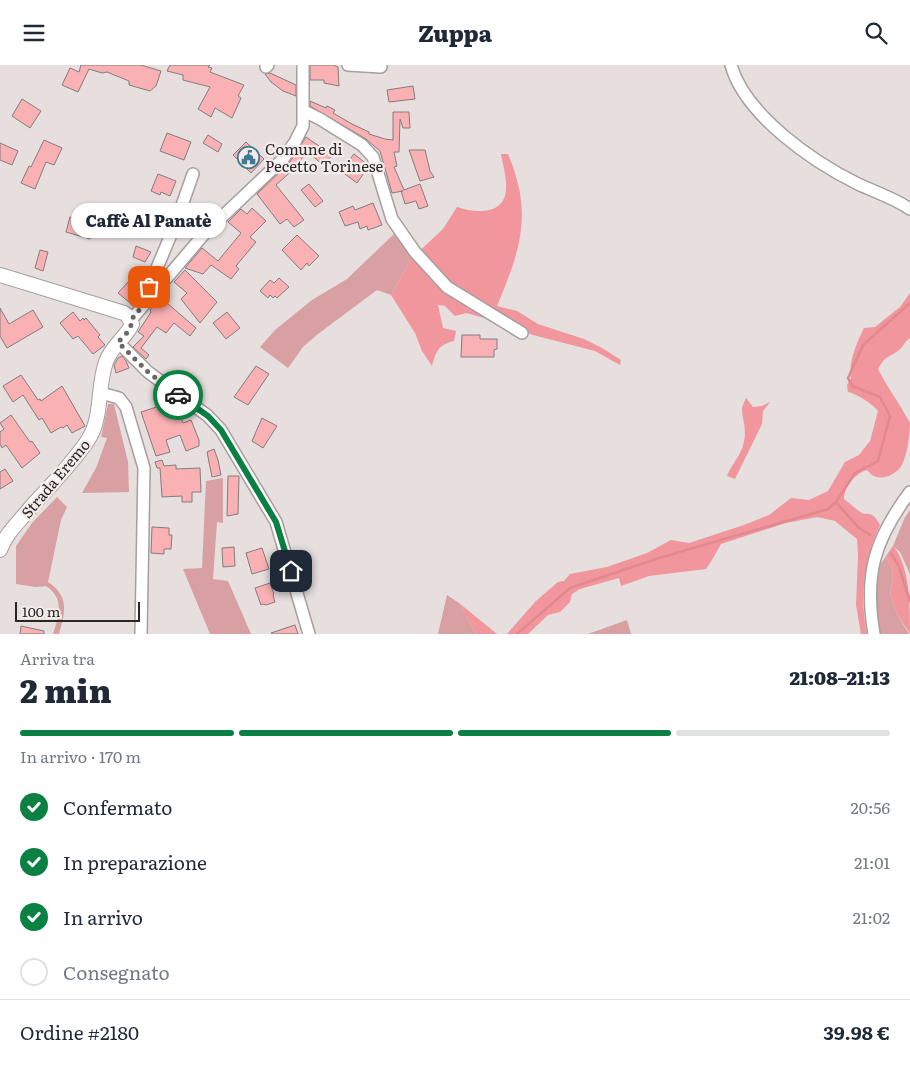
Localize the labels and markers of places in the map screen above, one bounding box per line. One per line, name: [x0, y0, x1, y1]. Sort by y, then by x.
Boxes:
place label: Comune di Pecetto Torinese: [265, 137, 384, 177]
public building icon: Comune di Pecetto Torinese: [237, 145, 261, 169]
callout: Caffè Al Panatè: [72, 202, 226, 237]
pin: [128, 266, 170, 308]
pin: [270, 550, 312, 592]

